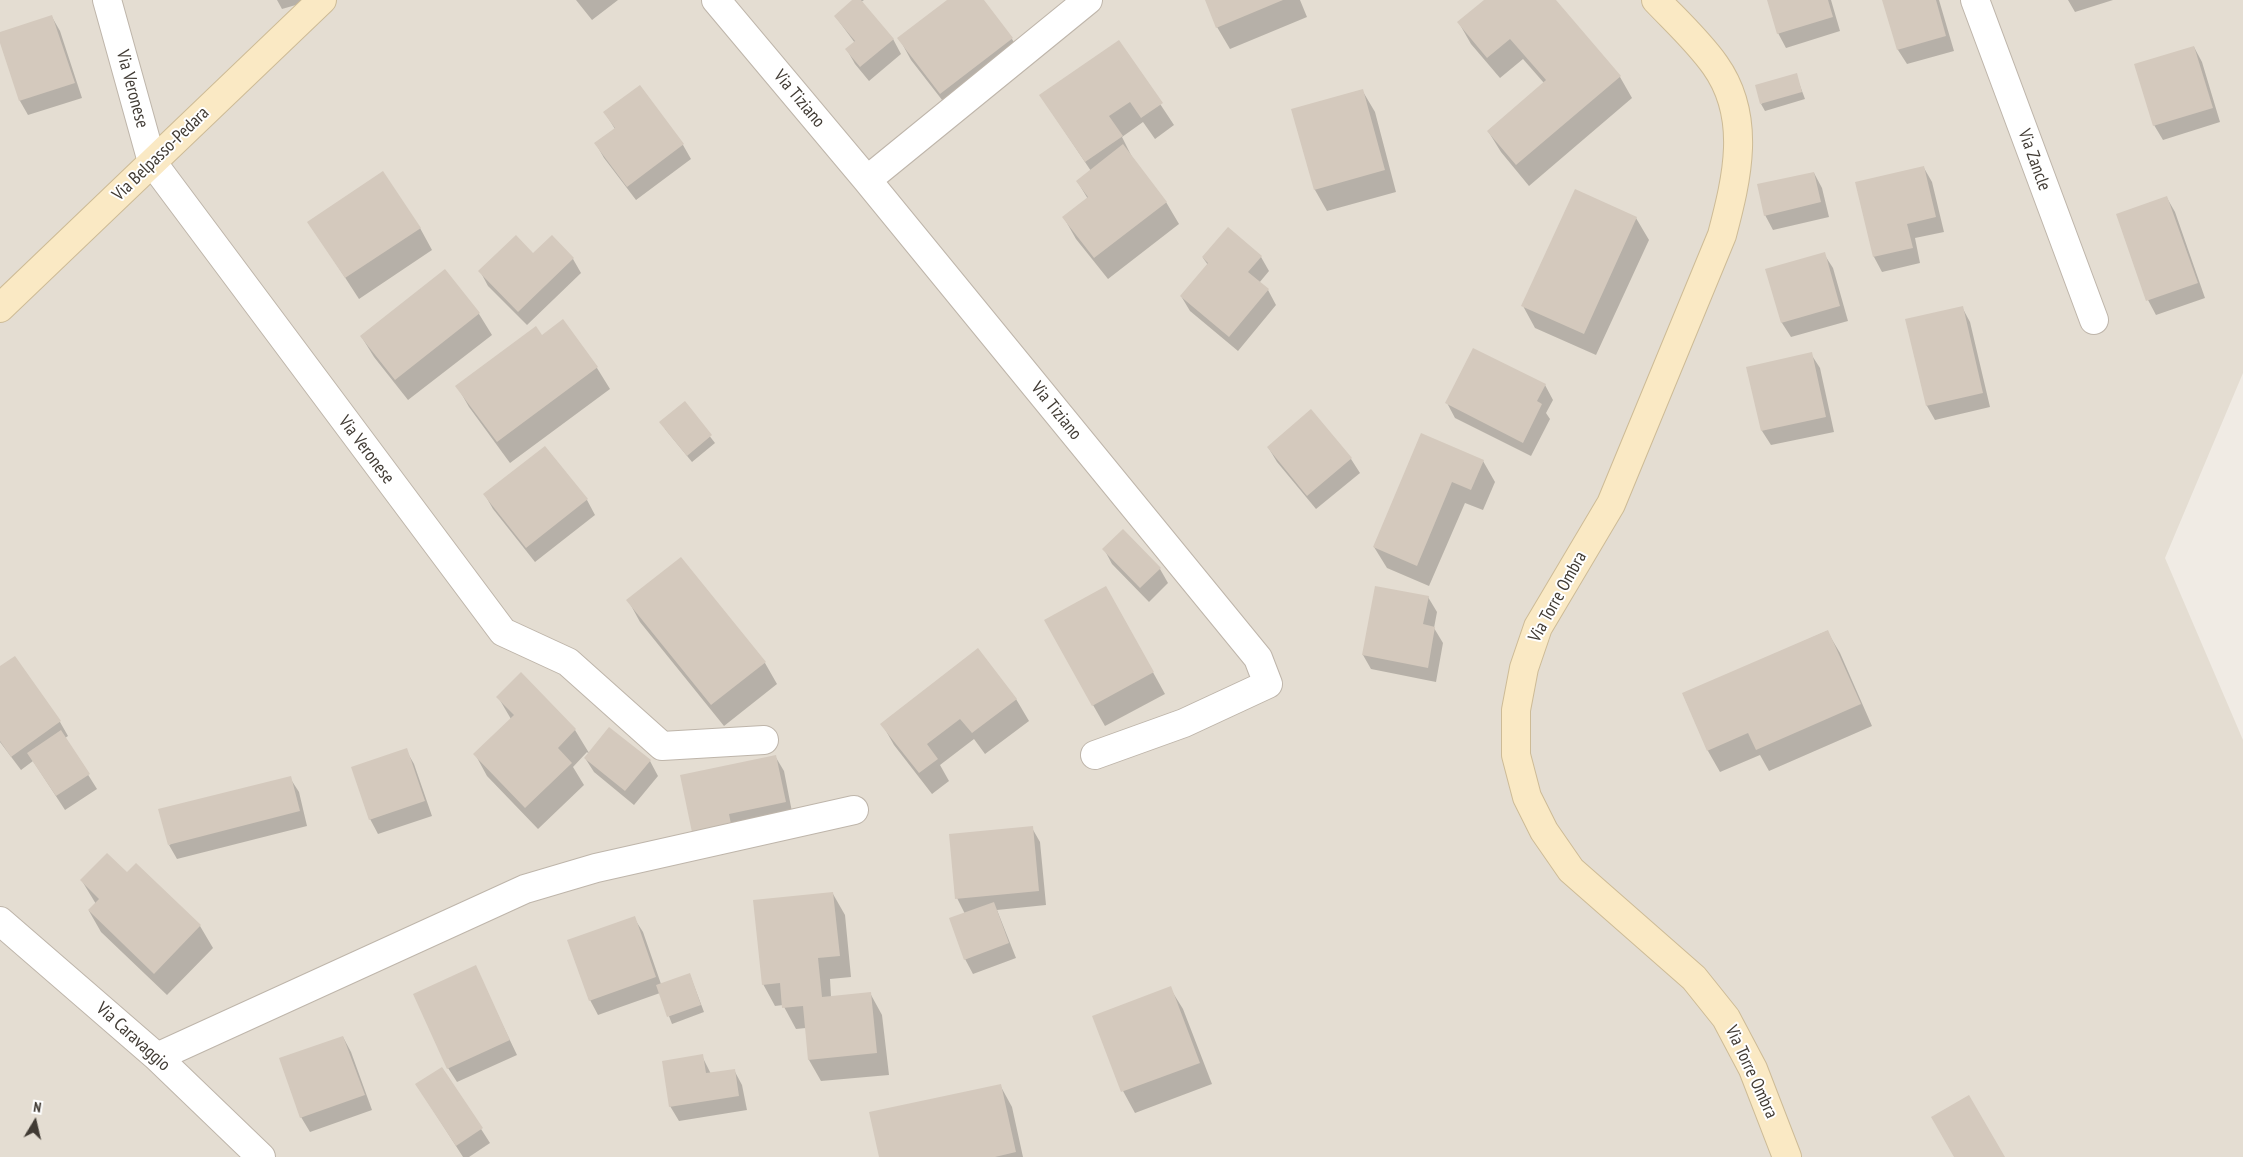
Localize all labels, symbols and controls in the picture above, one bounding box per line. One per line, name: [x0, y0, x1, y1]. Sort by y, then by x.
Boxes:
street label: Via Veronese: [111, 48, 153, 130]
street label: Via Tiziano: [769, 66, 829, 132]
street label: Via Belpasso-Pedara: [108, 103, 214, 205]
street label: Via Zancle: [2013, 126, 2055, 194]
street label: Via Tiziano: [1026, 378, 1086, 444]
street label: Via Veronese: [333, 412, 399, 488]
street label: Via Torre Ombra: [1524, 548, 1592, 646]
street label: Via Caravaggio: [92, 998, 174, 1076]
street label: Via Torre Ombra: [1720, 1022, 1782, 1122]
north arrow: [10, 1097, 60, 1147]
text: N: [32, 1098, 42, 1117]

